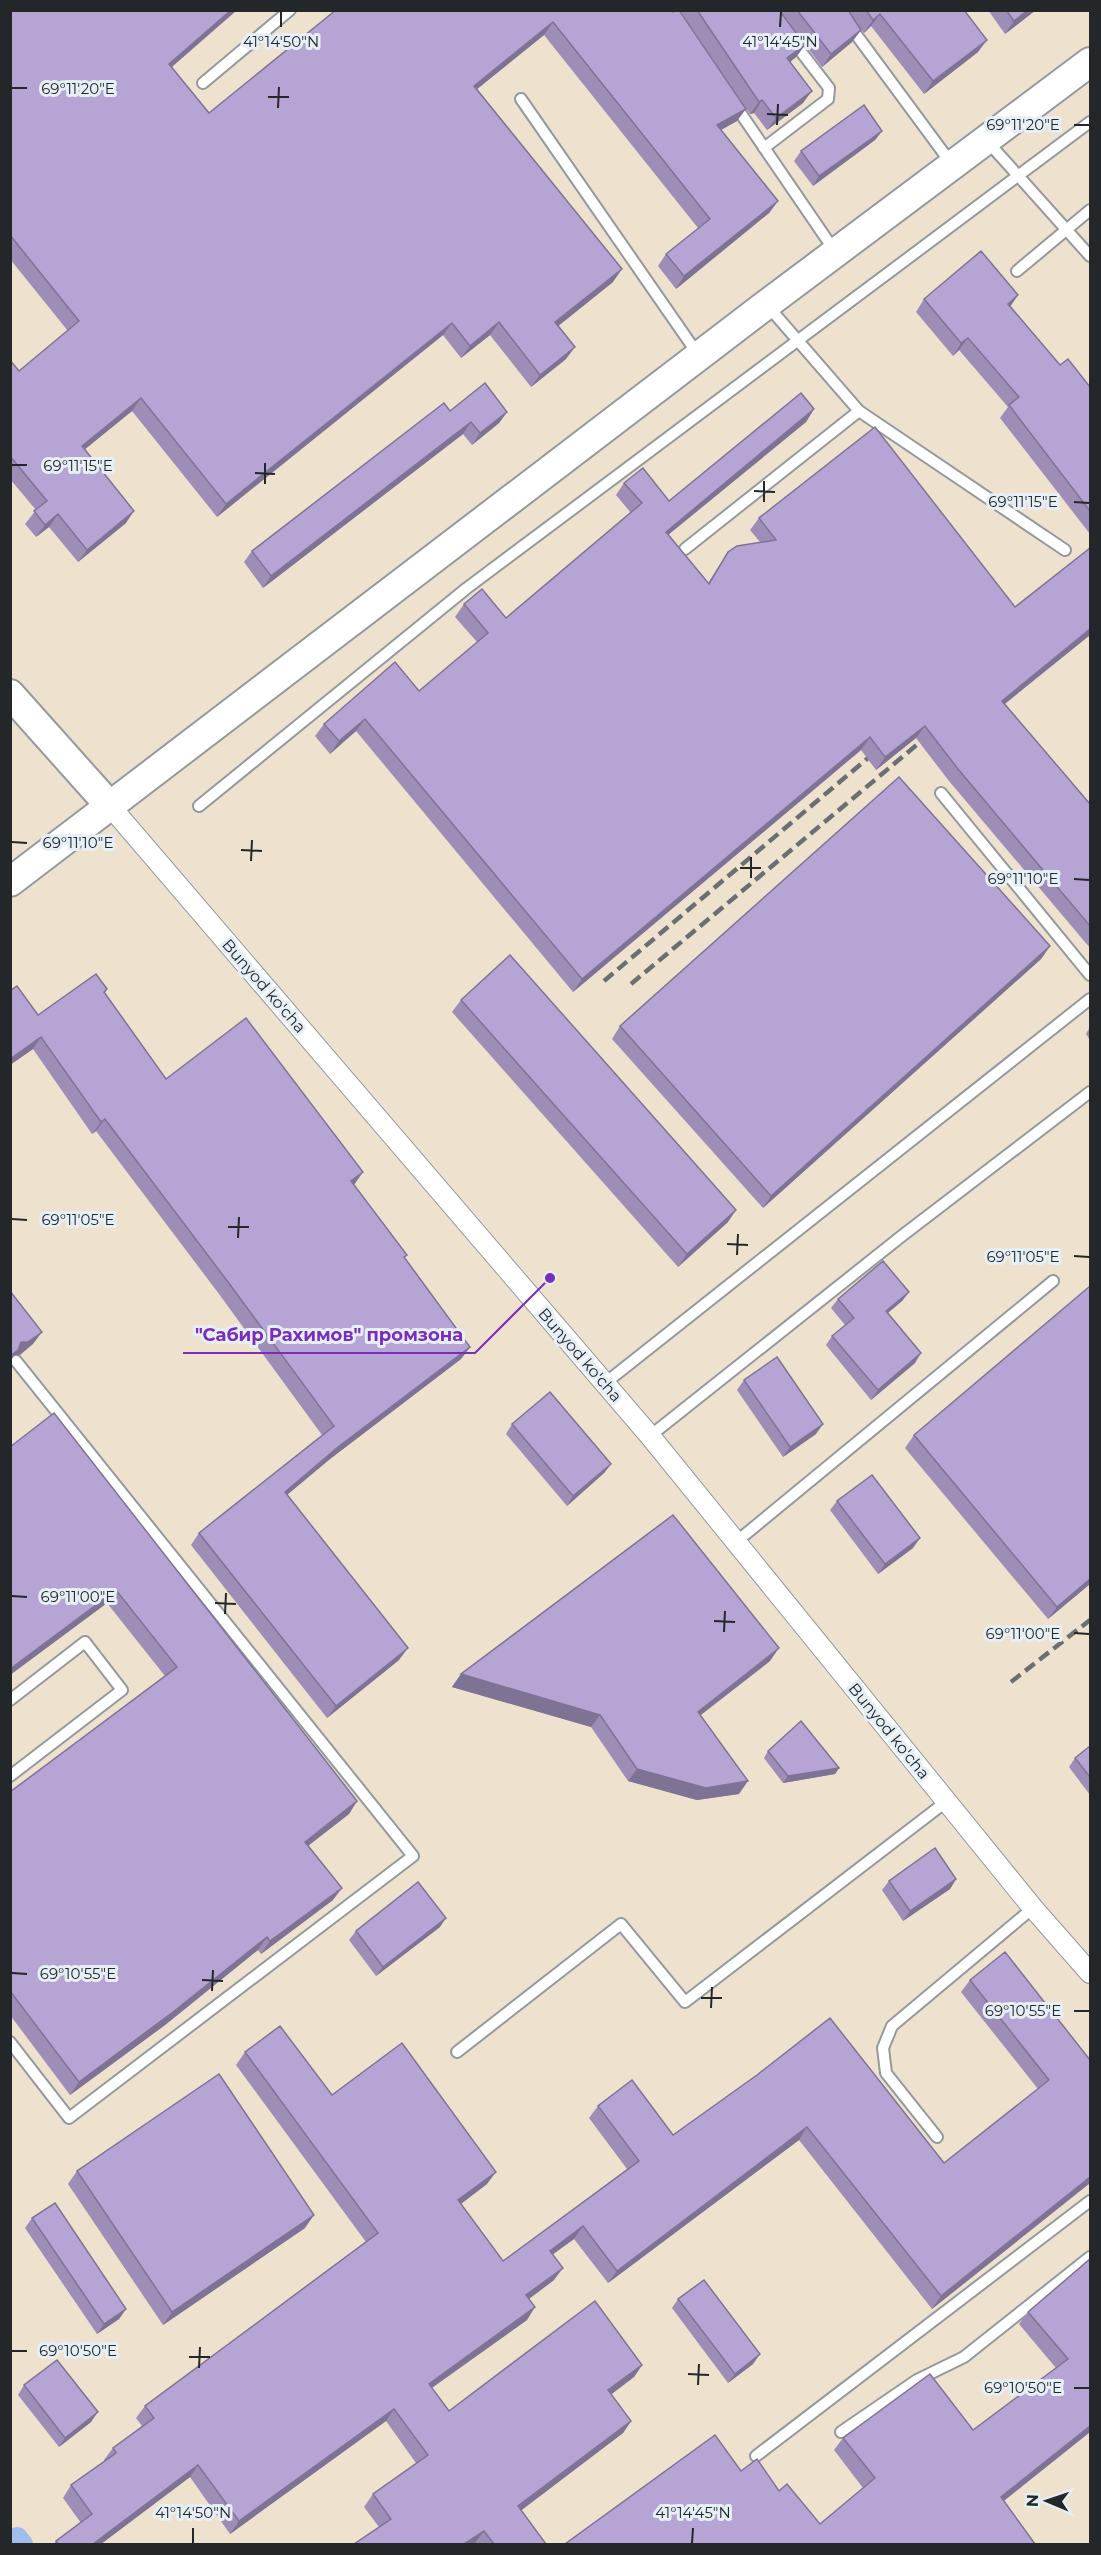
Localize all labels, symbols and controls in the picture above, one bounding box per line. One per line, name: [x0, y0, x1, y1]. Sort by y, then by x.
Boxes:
text: 41°14'50"N: [243, 32, 319, 51]
text: 41°14'45"N: [742, 32, 818, 51]
text: 69°11'20"E: [41, 79, 115, 98]
text: 69°11'20"E: [986, 115, 1060, 134]
text: 69°11'15"E: [43, 456, 113, 475]
text: 69°11'15"E: [988, 492, 1058, 511]
text: 69°11'10"E: [43, 833, 113, 852]
text: 69°11'10"E: [988, 869, 1058, 888]
street label: Bunyod ko'cha: [218, 935, 310, 1037]
text: 69°11'05"E: [41, 1210, 115, 1229]
text: 69°11'05"E: [986, 1247, 1060, 1266]
street label: Bunyod ko'cha: [534, 1304, 626, 1406]
callout: "Сабир Рахимов" промзона: [183, 1317, 475, 1353]
text: "Сабир Рахимов" промзона: [195, 1324, 463, 1346]
text: 69°11'00"E: [41, 1587, 115, 1606]
text: 69°11'00"E: [986, 1624, 1060, 1643]
street label: Bunyod ko'cha: [844, 1679, 934, 1783]
text: 69°10'55"E: [40, 1964, 116, 1983]
text: 69°10'55"E: [985, 2001, 1061, 2020]
text: 69°10'50"E: [39, 2341, 117, 2360]
text: 69°10'50"E: [984, 2378, 1062, 2397]
north arrow: [1017, 2471, 1077, 2531]
text: N: [1023, 2494, 1042, 2507]
text: 41°14'50"N: [155, 2503, 231, 2522]
text: 41°14'45"N: [655, 2503, 731, 2522]

